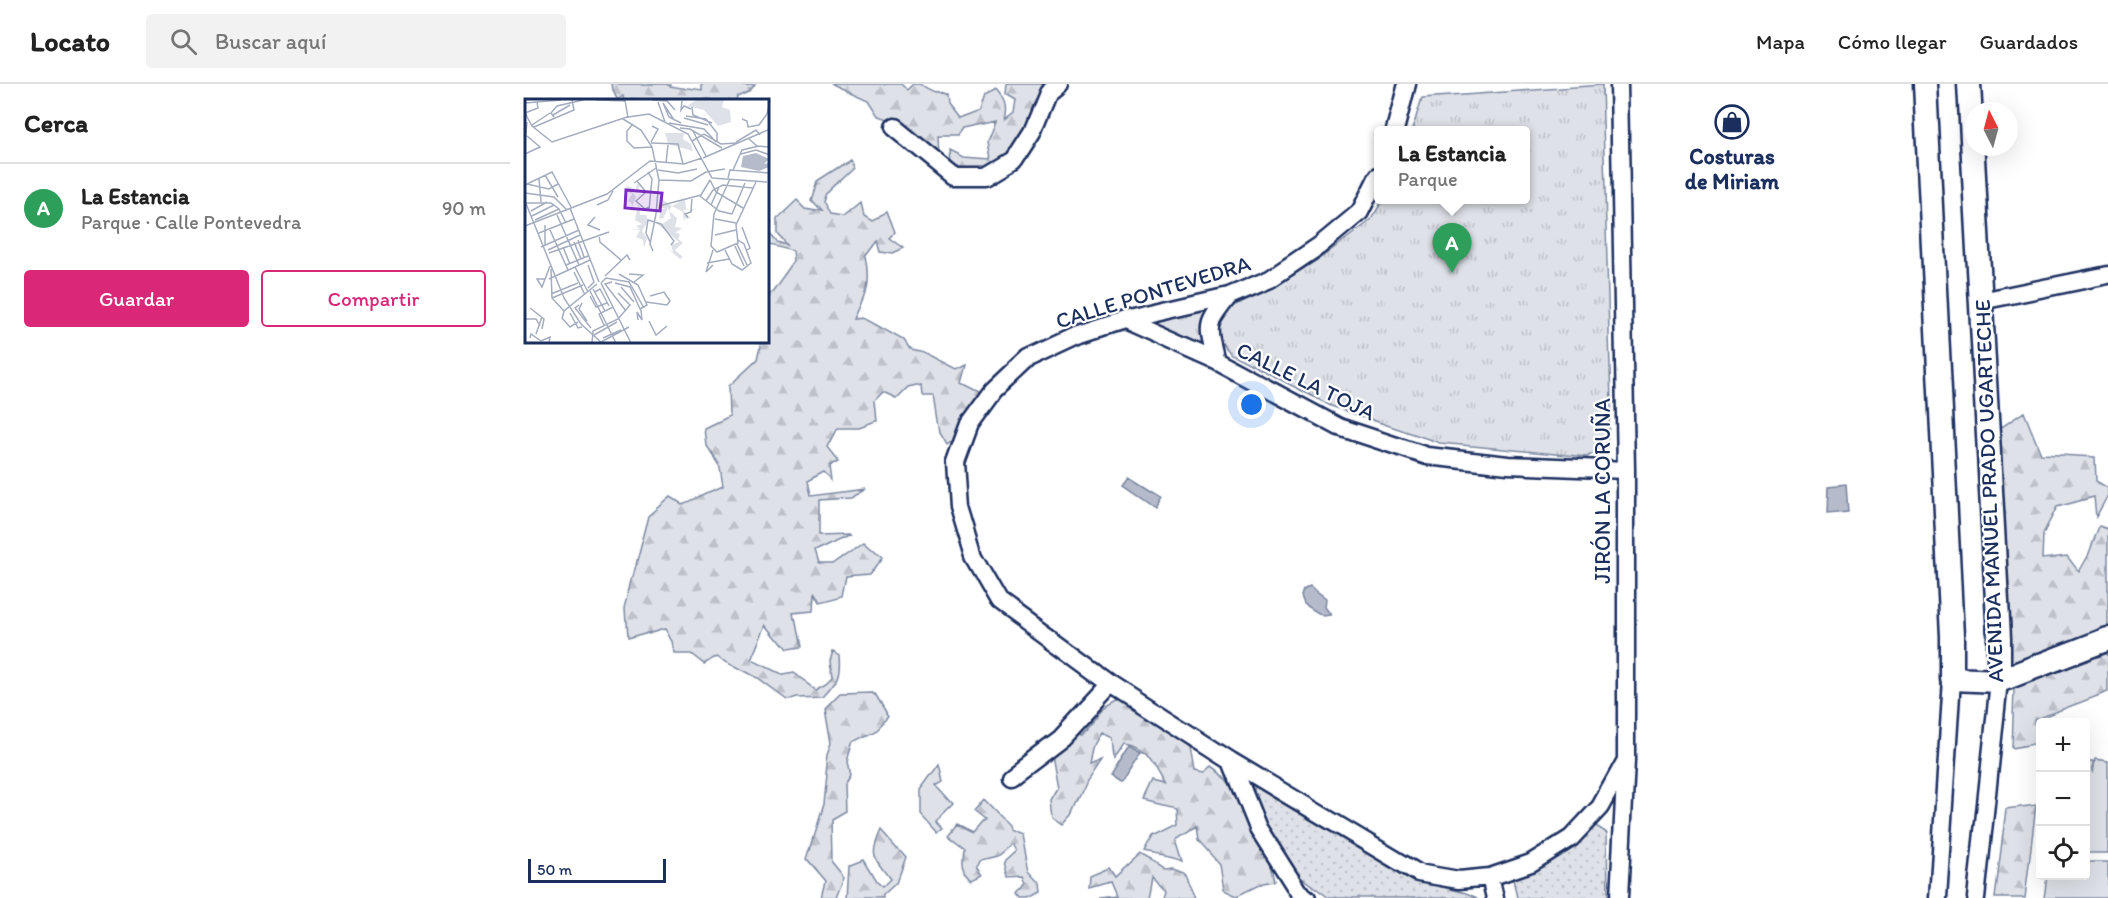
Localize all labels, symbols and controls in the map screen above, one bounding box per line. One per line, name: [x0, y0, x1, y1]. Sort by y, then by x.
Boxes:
search box: [146, 14, 566, 68]
text: Locato: [30, 24, 110, 58]
icon: search: [167, 25, 200, 58]
text: Buscar aquí: [215, 28, 326, 55]
text: Mapa: [1756, 29, 1805, 54]
text: Cómo llegar: [1838, 29, 1947, 54]
text: Guardados: [1980, 29, 2078, 54]
inset map: [525, 99, 770, 344]
north arrow: [1964, 102, 2018, 156]
shop icon: Costuras de Miriam: [1714, 104, 1750, 140]
text: Cerca: [24, 107, 88, 139]
popup: [1374, 126, 1530, 204]
text: La Estancia: [1398, 140, 1506, 167]
place label: Costuras de Miriam: [1685, 143, 1780, 195]
text: Parque: [1398, 167, 1458, 191]
text: La Estancia: [81, 183, 189, 210]
text: A: [37, 196, 50, 220]
text: 90 m: [442, 196, 486, 220]
text: Parque · Calle Pontevedra: [81, 210, 301, 234]
pin: A: [1432, 224, 1472, 273]
street label: CALLE PONTEVEDRA: [1052, 250, 1254, 334]
button: Guardar: [24, 270, 249, 327]
button: Compartir: [261, 270, 486, 327]
street label: AVENIDA MANUEL PRADO UGARTECHE: [1969, 299, 2009, 683]
street label: CALLE LA TOJA: [1232, 336, 1380, 426]
your location: [1237, 390, 1266, 419]
street label: JIRÓN LA CORUÑA: [1589, 398, 1616, 584]
map controls: [2036, 718, 2090, 880]
button: +: [2036, 718, 2090, 772]
button: −: [2036, 772, 2090, 826]
button: locate: [2036, 826, 2090, 880]
scale bar: [528, 856, 666, 884]
text: 50 m: [537, 860, 572, 879]

